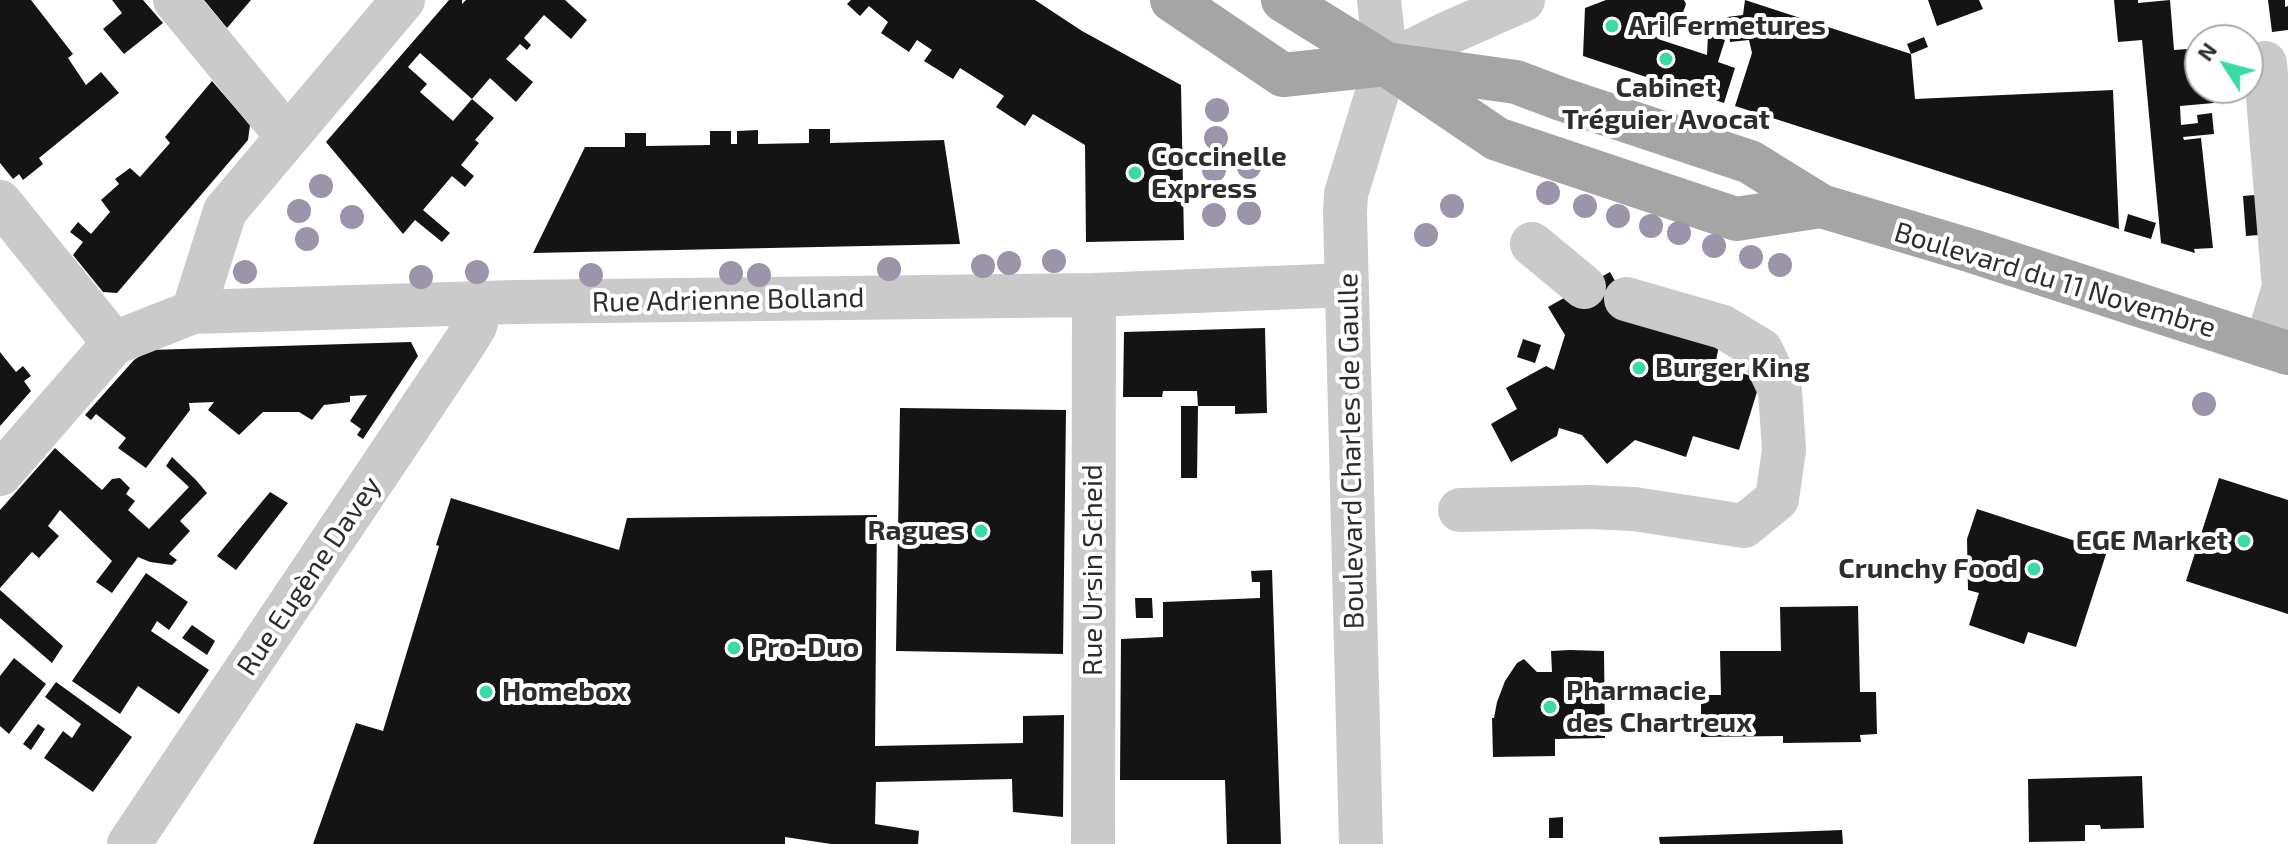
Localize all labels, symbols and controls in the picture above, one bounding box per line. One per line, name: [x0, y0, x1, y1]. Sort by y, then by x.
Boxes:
place label: Ari Fermetures: [1628, 9, 1826, 43]
marker: Ari Fermetures: [1603, 17, 1621, 35]
north arrow: [2184, 24, 2264, 104]
text: N: [2191, 37, 2221, 65]
marker: Cabinet Tréguier Avocat: [1657, 50, 1675, 68]
place label: Cabinet Tréguier Avocat: [1562, 71, 1770, 137]
place label: Coccinelle Express: [1151, 140, 1287, 206]
marker: Coccinelle Express: [1126, 164, 1144, 182]
street label: Boulevard du 11 Novembre: [1890, 215, 2220, 345]
street label: Boulevard Charles de Gaulle: [1331, 273, 1371, 629]
street label: Rue Adrienne Bolland: [591, 281, 865, 319]
place label: Burger King: [1655, 351, 1810, 385]
marker: Burger King: [1630, 359, 1648, 377]
street label: Rue Ursin Scheid: [1076, 464, 1110, 676]
street label: Rue Eugène Davey: [230, 470, 388, 682]
place label: Ragues: [867, 514, 965, 548]
marker: Ragues: [972, 522, 990, 540]
place label: EGE Market: [2076, 524, 2228, 558]
marker: EGE Market: [2235, 532, 2253, 550]
place label: Crunchy Food: [1838, 552, 2018, 586]
marker: Crunchy Food: [2025, 560, 2043, 578]
place label: Pro-Duo: [750, 631, 859, 665]
marker: Pro-Duo: [725, 639, 743, 657]
place label: Pharmacie des Chartreux: [1566, 674, 1752, 740]
place label: Homebox: [502, 675, 627, 709]
marker: Homebox: [477, 683, 495, 701]
marker: Pharmacie des Chartreux: [1541, 698, 1559, 716]

